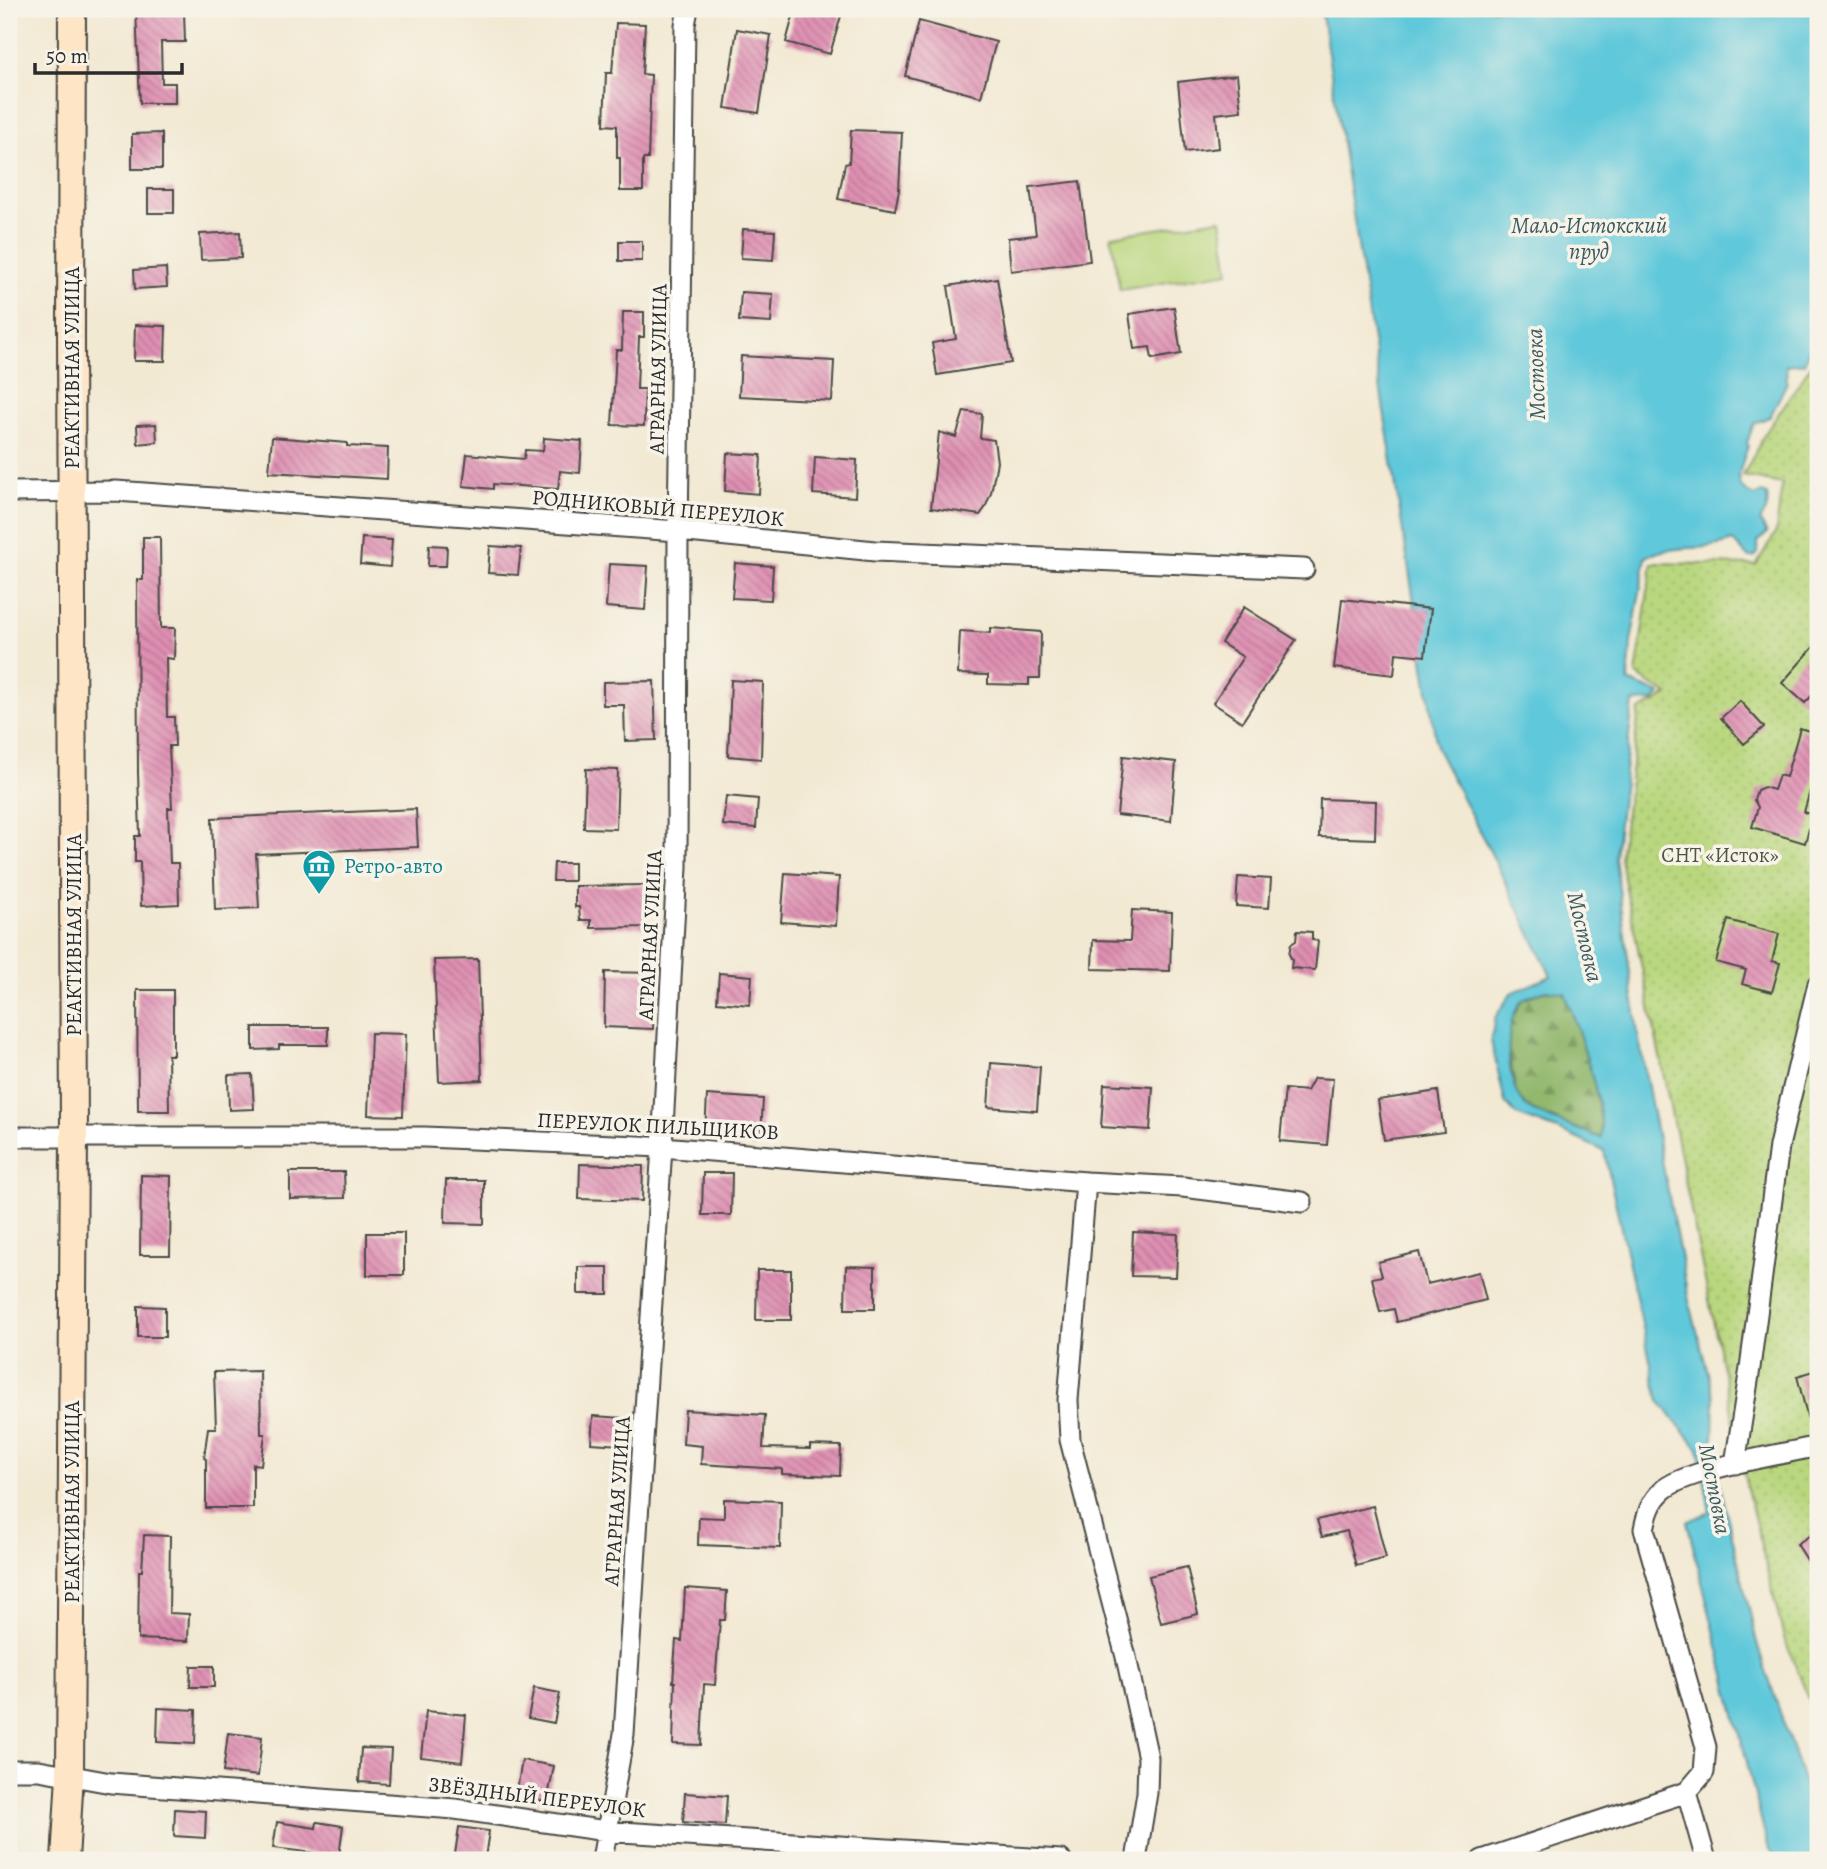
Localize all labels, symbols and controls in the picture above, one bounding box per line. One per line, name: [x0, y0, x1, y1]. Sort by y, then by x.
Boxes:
scale bar: [35, 32, 182, 76]
text: 50 m: [46, 42, 88, 70]
water label: Мало-Истокский пруд: [1511, 210, 1667, 267]
street label: РЕАКТИВНАЯ УЛИЦА: [58, 266, 86, 469]
street label: АГРАРНАЯ УЛИЦА: [642, 283, 673, 455]
water label: Мостовка: [1519, 327, 1553, 421]
street label: РОДНИКОВЫЙ ПЕРЕУЛОК: [531, 483, 786, 533]
street label: РЕАКТИВНАЯ УЛИЦА: [60, 833, 88, 1036]
park label: СНТ «Исток»: [1661, 841, 1779, 869]
museum icon: Ретро-авто: [300, 847, 338, 896]
street label: АГРАРНАЯ УЛИЦА: [632, 848, 668, 1022]
place label: Ретро-авто: [344, 852, 443, 880]
water label: Мостовка: [1560, 889, 1611, 986]
street label: ПЕРЕУЛОК ПИЛЬЩИКОВ: [536, 1106, 780, 1146]
street label: РЕАКТИВНАЯ УЛИЦА: [58, 1400, 86, 1603]
street label: АГРАРНАЯ УЛИЦА: [597, 1414, 637, 1588]
water label: Мостовка: [1691, 1441, 1739, 1537]
street label: ЗВЁЗДНЫЙ ПЕРЕУЛОК: [427, 1770, 648, 1824]

